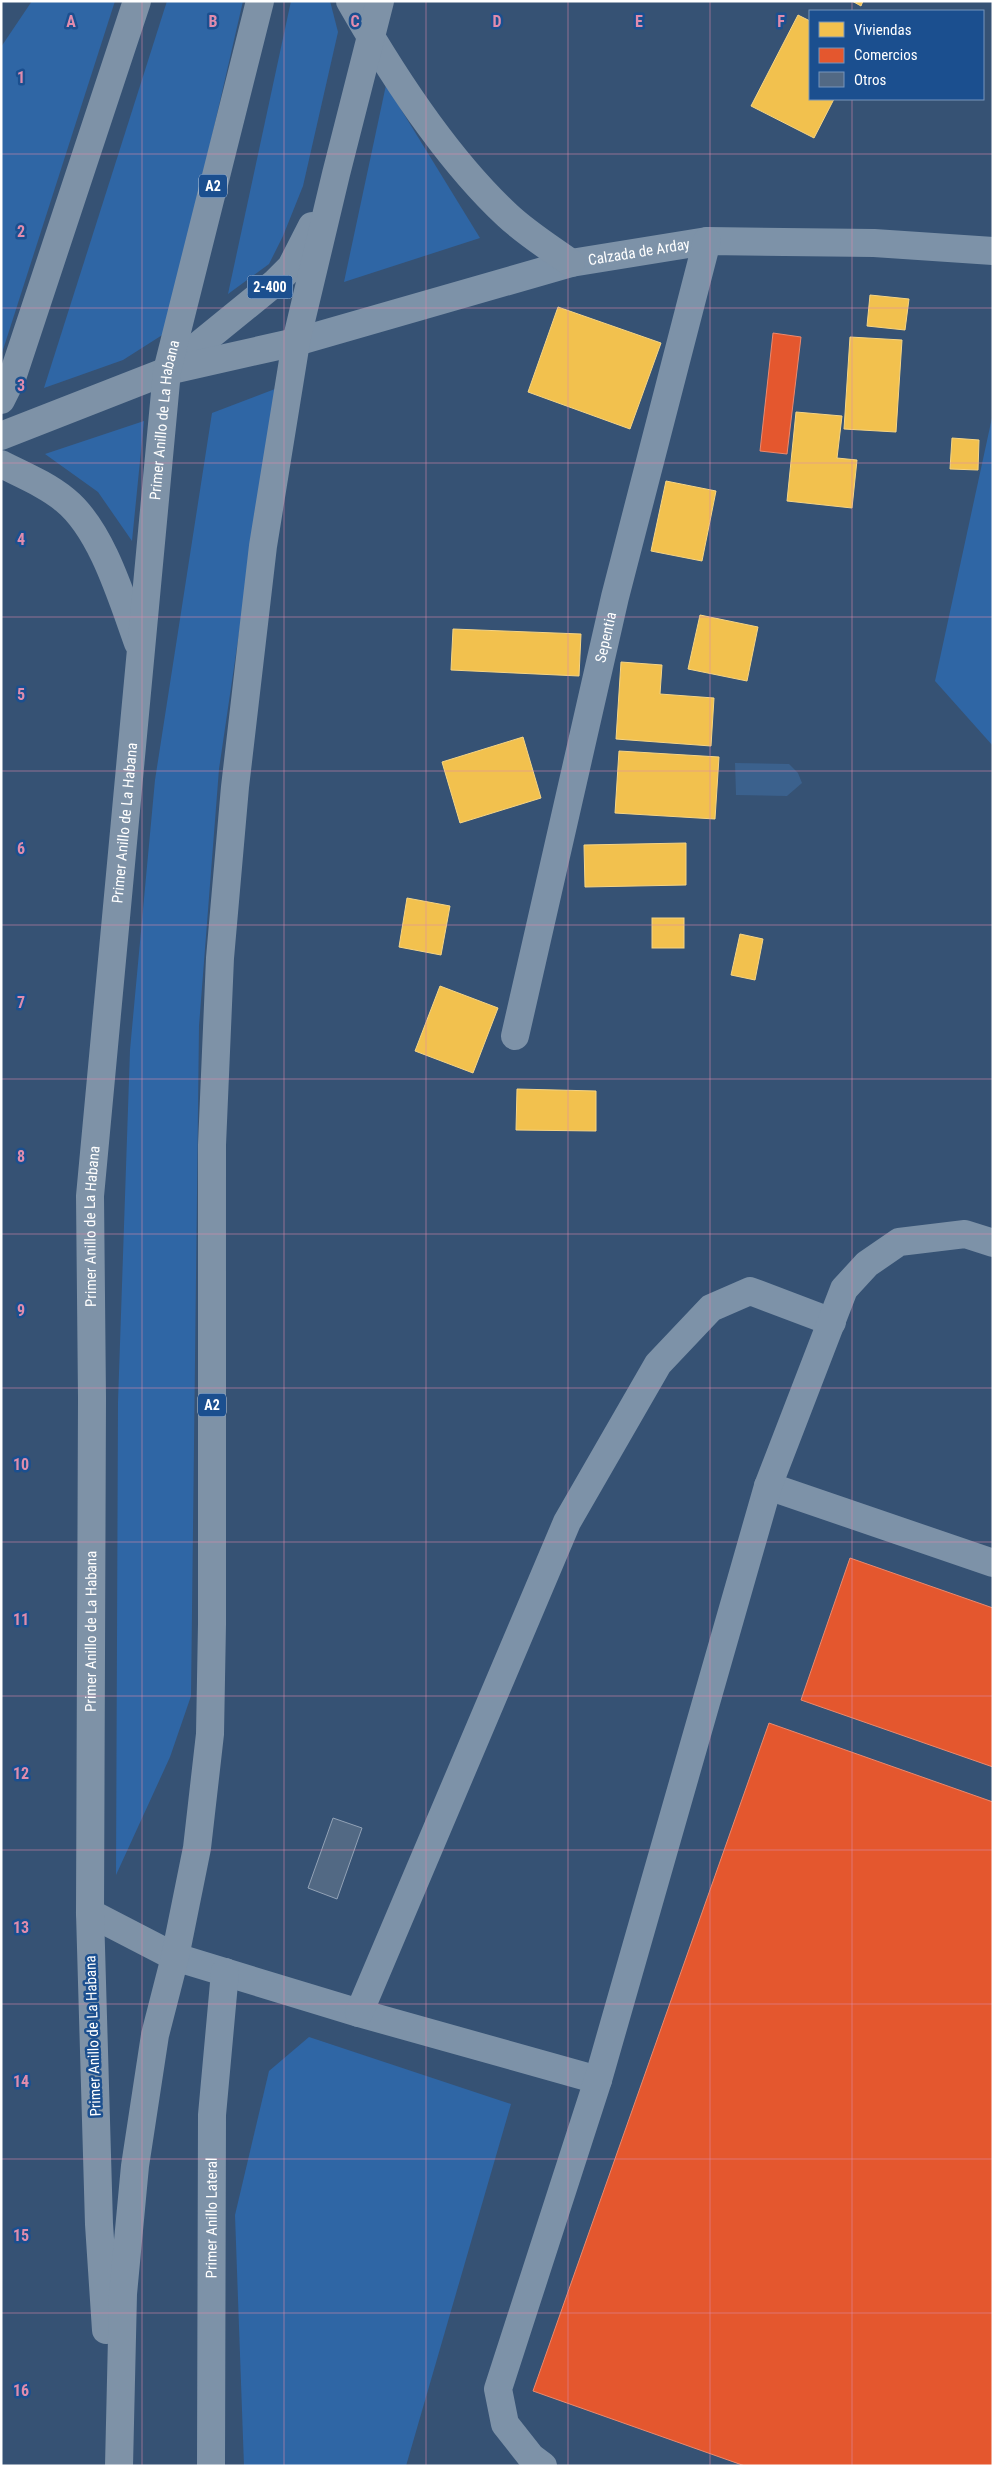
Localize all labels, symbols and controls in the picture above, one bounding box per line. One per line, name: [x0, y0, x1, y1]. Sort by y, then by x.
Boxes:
legend: [809, 10, 984, 100]
text: A: [66, 12, 76, 31]
text: B: [209, 12, 218, 31]
text: C: [350, 12, 360, 31]
text: D: [492, 12, 502, 31]
text: E: [635, 12, 643, 31]
text: F: [777, 12, 785, 31]
text: Viviendas: [854, 21, 912, 39]
text: Comercios: [854, 46, 918, 64]
text: 1: [17, 68, 25, 87]
text: Otros: [854, 71, 886, 89]
road number: A2: [199, 175, 227, 198]
text: 2: [17, 222, 25, 241]
street label: Calzada de Arday: [587, 235, 691, 269]
road number: 2-400: [248, 276, 292, 298]
street label: Primer Anillo de La Habana: [146, 338, 183, 501]
text: 3: [17, 376, 25, 395]
text: 4: [17, 530, 25, 549]
street label: Sepentia: [591, 610, 620, 664]
text: 5: [17, 685, 25, 704]
street label: Primer Anillo de La Habana: [108, 742, 141, 904]
text: 6: [17, 839, 25, 858]
text: 7: [17, 993, 25, 1012]
street label: Primer Anillo de La Habana: [81, 1145, 104, 1307]
text: 8: [17, 1147, 25, 1166]
text: 9: [17, 1301, 25, 1320]
road number: A2: [198, 1394, 226, 1416]
text: 10: [13, 1455, 29, 1474]
street label: Primer Anillo de La Habana: [82, 1551, 100, 1712]
text: 11: [13, 1610, 29, 1629]
text: 12: [13, 1764, 29, 1783]
text: 13: [13, 1918, 29, 1937]
street label: Primer Anillo de La Habana: [81, 1955, 105, 2117]
text: 14: [13, 2072, 29, 2091]
street label: Primer Anillo Lateral: [203, 2158, 221, 2278]
text: 15: [13, 2226, 29, 2245]
text: 16: [13, 2381, 29, 2400]

